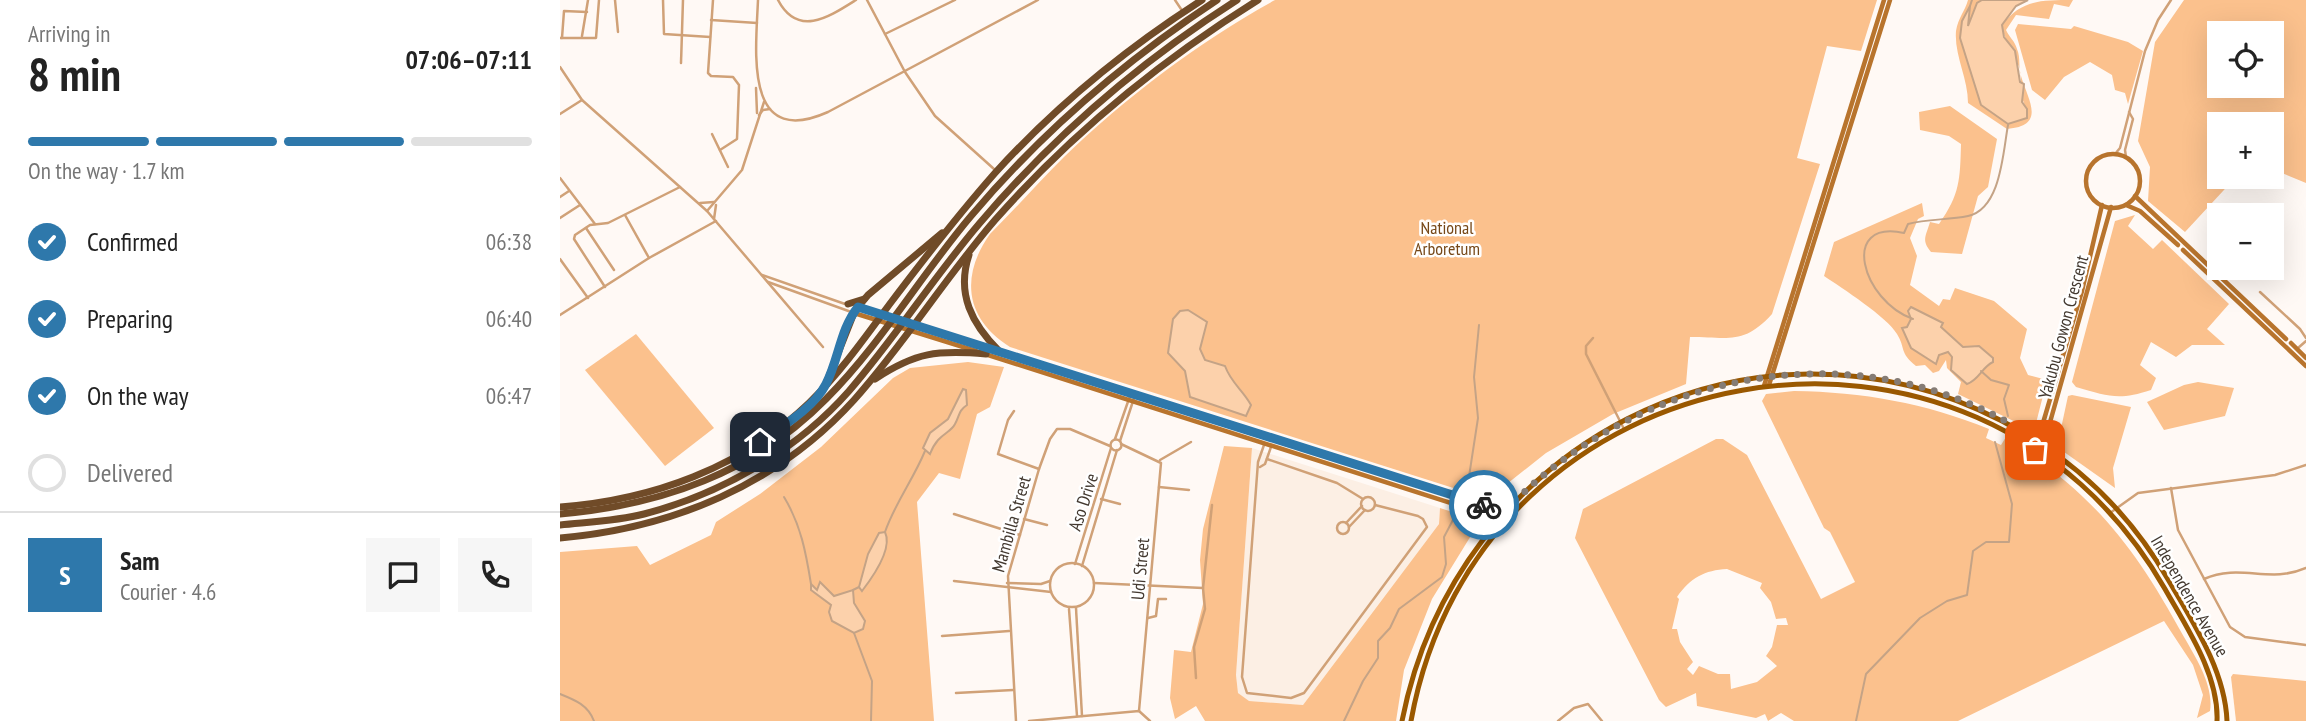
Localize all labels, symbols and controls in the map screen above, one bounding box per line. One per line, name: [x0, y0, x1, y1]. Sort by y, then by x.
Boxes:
text: Arriving in: [28, 19, 110, 48]
map controls: [2207, 21, 2284, 280]
button: locate: [2207, 21, 2284, 98]
text: 07:06–07:11: [405, 43, 532, 76]
text: 8 min: [28, 44, 121, 104]
button: +: [2207, 112, 2284, 189]
text: On the way · 1.7 km: [28, 156, 184, 185]
button: −: [2207, 203, 2284, 280]
park label: National Arboretum: [1414, 216, 1480, 260]
icon: check: [28, 223, 66, 261]
text: Confirmed: [87, 225, 178, 258]
text: 06:38: [486, 227, 532, 256]
street label: Yakubu Gowon Crescent: [2033, 253, 2093, 401]
icon: check: [28, 300, 66, 338]
text: Preparing: [87, 302, 173, 335]
text: 06:40: [486, 304, 532, 333]
icon: check: [28, 377, 66, 415]
text: On the way: [87, 379, 189, 412]
text: 06:47: [486, 381, 532, 410]
pin: [730, 412, 790, 472]
pin: [2005, 420, 2065, 480]
icon: home: [741, 423, 779, 461]
icon: bag: [2016, 431, 2054, 469]
text: Delivered: [87, 456, 173, 489]
street label: Aso Drive: [1063, 470, 1103, 534]
courier: [1449, 470, 1519, 540]
street label: Mambilla Street: [986, 473, 1036, 575]
icon: bike: [1465, 486, 1503, 524]
street label: Independence Avenue: [2146, 531, 2234, 661]
street label: Udi Street: [1126, 537, 1154, 601]
button: chat: [366, 538, 440, 612]
button: phone: [458, 538, 532, 612]
text: Sam: [120, 544, 159, 577]
text: S: [59, 559, 71, 592]
text: Courier · 4.6: [120, 577, 216, 606]

